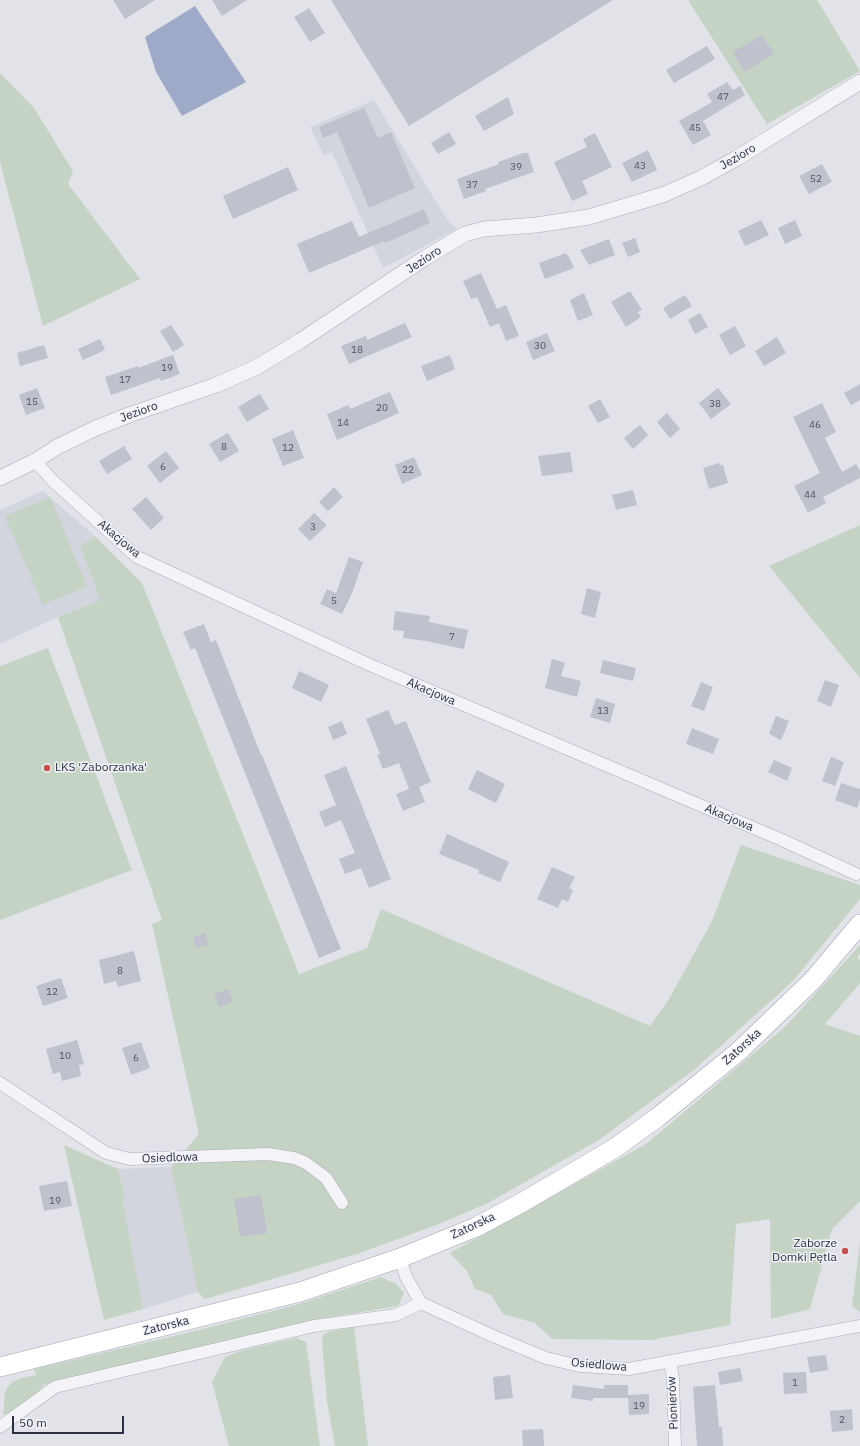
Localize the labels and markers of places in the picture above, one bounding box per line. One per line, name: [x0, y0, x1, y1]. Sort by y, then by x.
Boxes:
place label: LKS 'Zaborzanka': [55, 761, 147, 775]
marker: LKS 'Zaborzanka': [42, 763, 52, 773]
place label: Zaborze Domki Pętla: [772, 1237, 837, 1265]
marker: Zaborze Domki Pętla: [840, 1246, 850, 1256]

